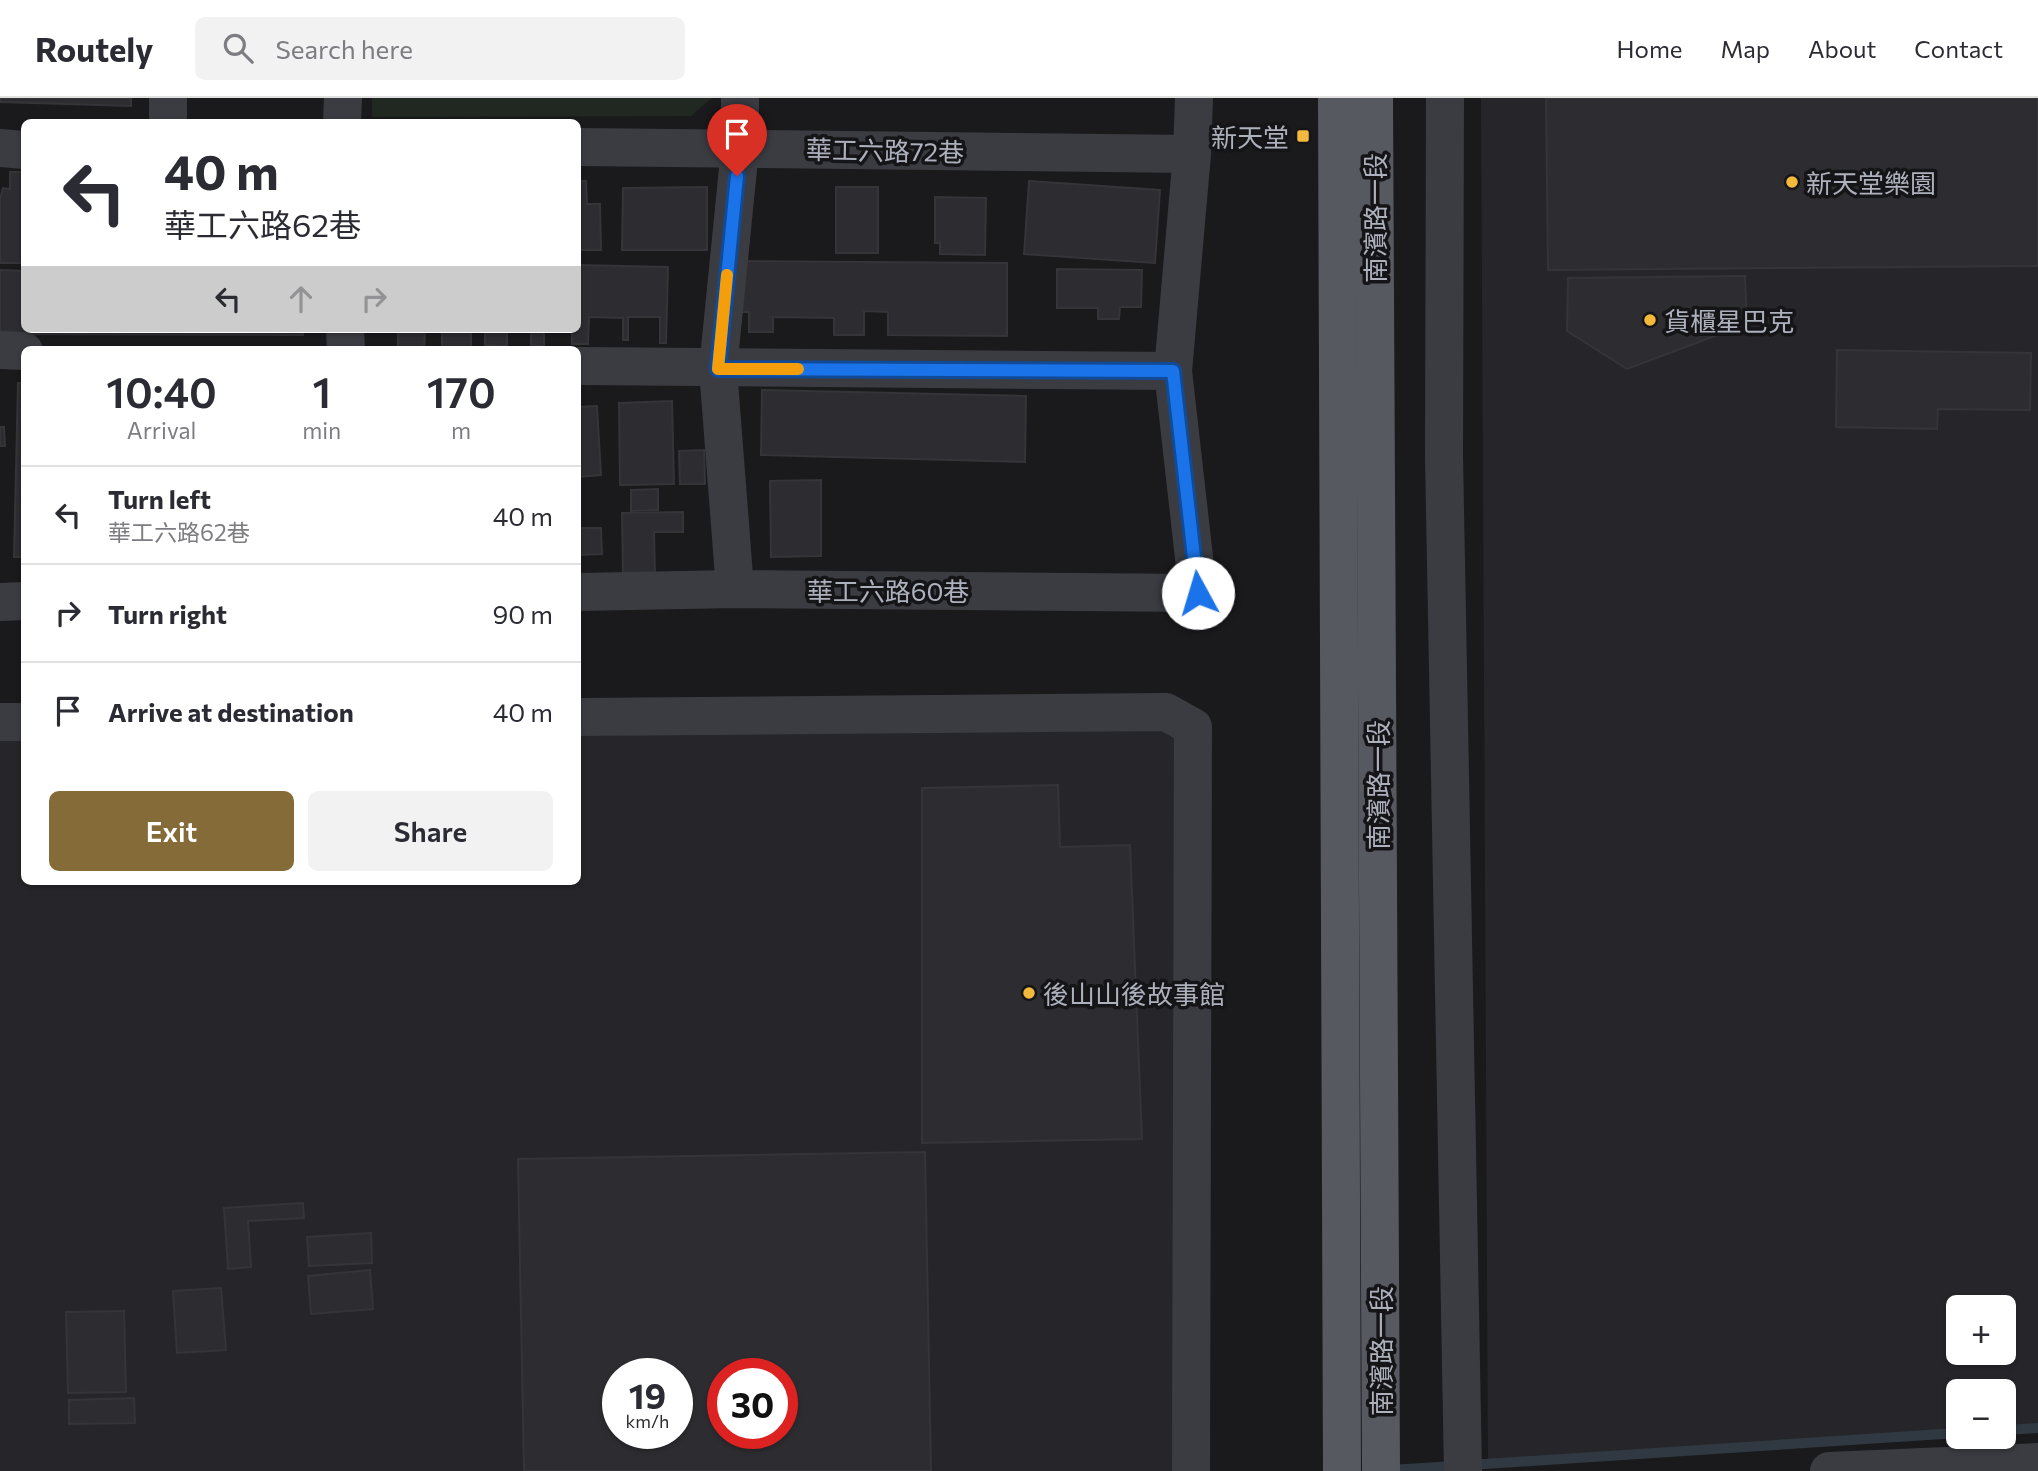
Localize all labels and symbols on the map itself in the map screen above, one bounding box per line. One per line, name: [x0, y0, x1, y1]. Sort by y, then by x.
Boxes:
pin: [707, 104, 767, 176]
place label: 新天堂: [1211, 121, 1289, 152]
marker: 新天堂: [1295, 128, 1311, 144]
street label: 華工六路72巷: [806, 133, 964, 167]
street label: 南濱路一段: [1359, 153, 1390, 283]
place label: 新天堂樂園: [1806, 167, 1936, 198]
marker: 新天堂樂園: [1784, 174, 1800, 190]
place label: 貨櫃星巴克: [1664, 305, 1794, 336]
marker: 貨櫃星巴克: [1642, 312, 1658, 328]
position arrow: [1161, 556, 1235, 630]
street label: 華工六路60巷: [807, 575, 969, 606]
street label: 南濱路一段: [1362, 720, 1393, 850]
place label: 後山山後故事館: [1043, 978, 1225, 1009]
marker: 後山山後故事館: [1021, 985, 1037, 1001]
street label: 南濱路一段: [1365, 1286, 1396, 1416]
speed limit sign: 30: [707, 1358, 798, 1449]

